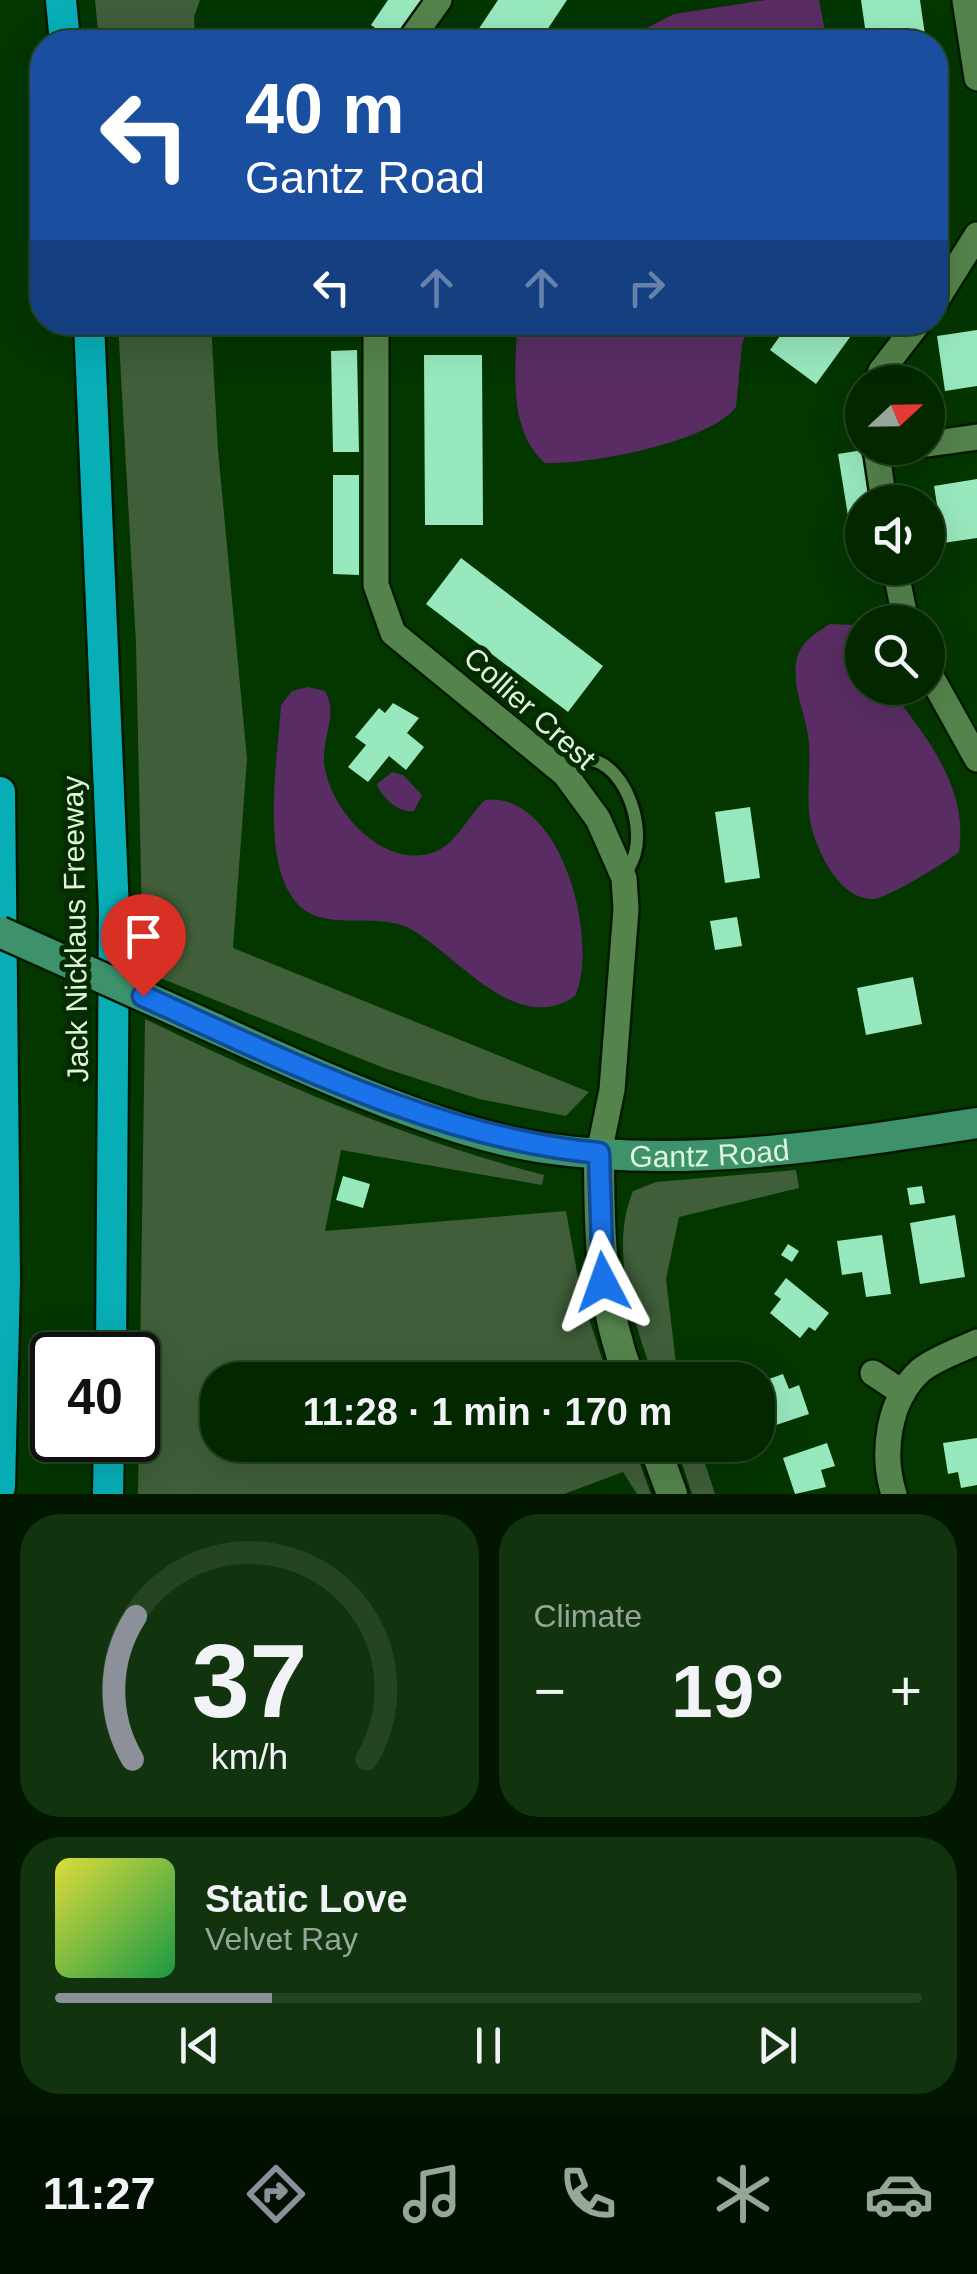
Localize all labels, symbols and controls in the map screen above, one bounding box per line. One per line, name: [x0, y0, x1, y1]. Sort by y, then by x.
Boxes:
icon: left: [80, 70, 210, 200]
text: 40 m: [245, 70, 405, 148]
text: Gantz Road: [245, 152, 485, 203]
icon: left: [304, 260, 359, 315]
icon: ahead: [409, 260, 464, 315]
icon: ahead: [514, 260, 569, 315]
icon: right: [619, 260, 674, 315]
north arrow: [845, 365, 945, 465]
map controls: [845, 365, 945, 705]
button: sound: [845, 485, 945, 585]
button: search: [845, 605, 945, 705]
street label: Collier Crest: [458, 641, 603, 776]
street label: Jack Nicklaus Freeway: [56, 775, 94, 1083]
pin: [101, 894, 186, 997]
icon: arrive: [116, 909, 171, 964]
street label: Gantz Road: [629, 1133, 791, 1173]
position arrow: [551, 1230, 655, 1334]
speed limit sign: 40: [30, 1332, 160, 1462]
text: 11:28 · 1 min · 170 m: [303, 1391, 672, 1433]
text: Climate: [534, 1598, 642, 1634]
text: 37: [191, 1623, 307, 1739]
text: 19°: [671, 1649, 784, 1733]
text: −: [534, 1660, 566, 1722]
text: +: [890, 1660, 922, 1722]
text: km/h: [211, 1737, 288, 1777]
text: Static Love: [205, 1878, 408, 1920]
text: Velvet Ray: [205, 1921, 358, 1957]
icon: previous: [172, 2018, 227, 2073]
icon: pause: [461, 2018, 516, 2073]
icon: next: [750, 2018, 805, 2073]
icon: directions: [241, 2159, 311, 2229]
icon: music: [397, 2159, 467, 2229]
icon: phone: [553, 2159, 623, 2229]
icon: climate: [708, 2159, 778, 2229]
icon: car: [864, 2159, 934, 2229]
text: 11:27: [43, 2168, 155, 2219]

